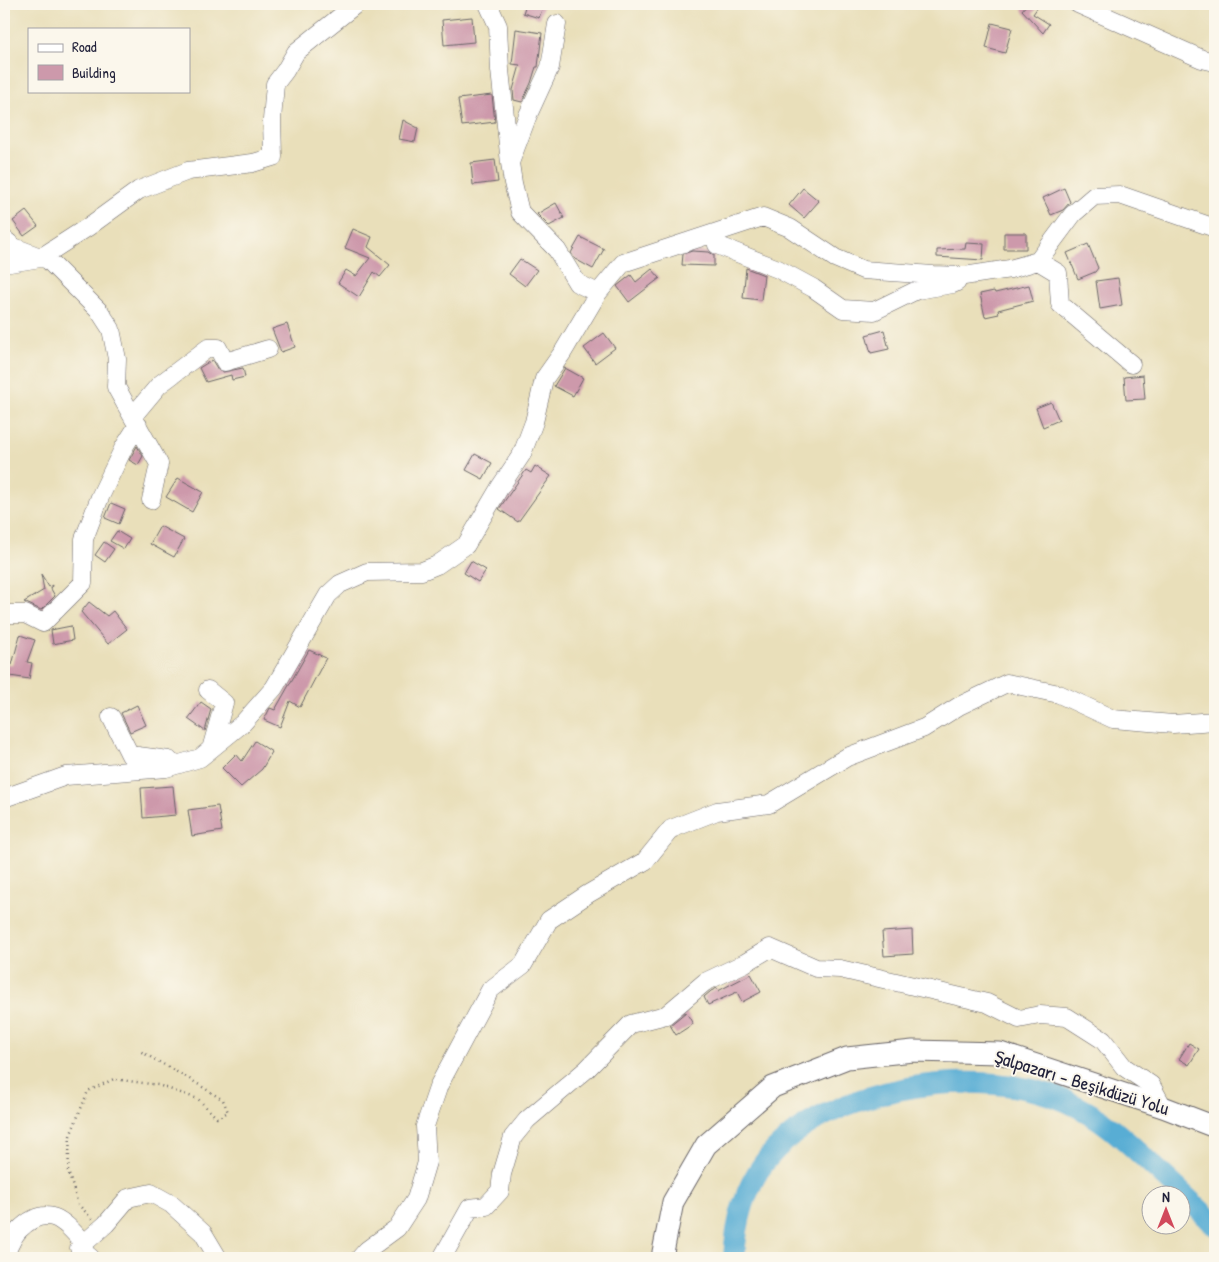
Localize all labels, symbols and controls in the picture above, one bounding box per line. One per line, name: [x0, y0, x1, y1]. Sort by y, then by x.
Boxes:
legend: [28, 28, 190, 92]
text: Road: [72, 36, 97, 57]
text: Building: [72, 62, 116, 83]
street label: Şalpazarı - Beşikdüzü Yolu: [992, 1043, 1173, 1121]
north arrow: [1142, 1184, 1192, 1234]
text: N: [1162, 1187, 1170, 1206]

